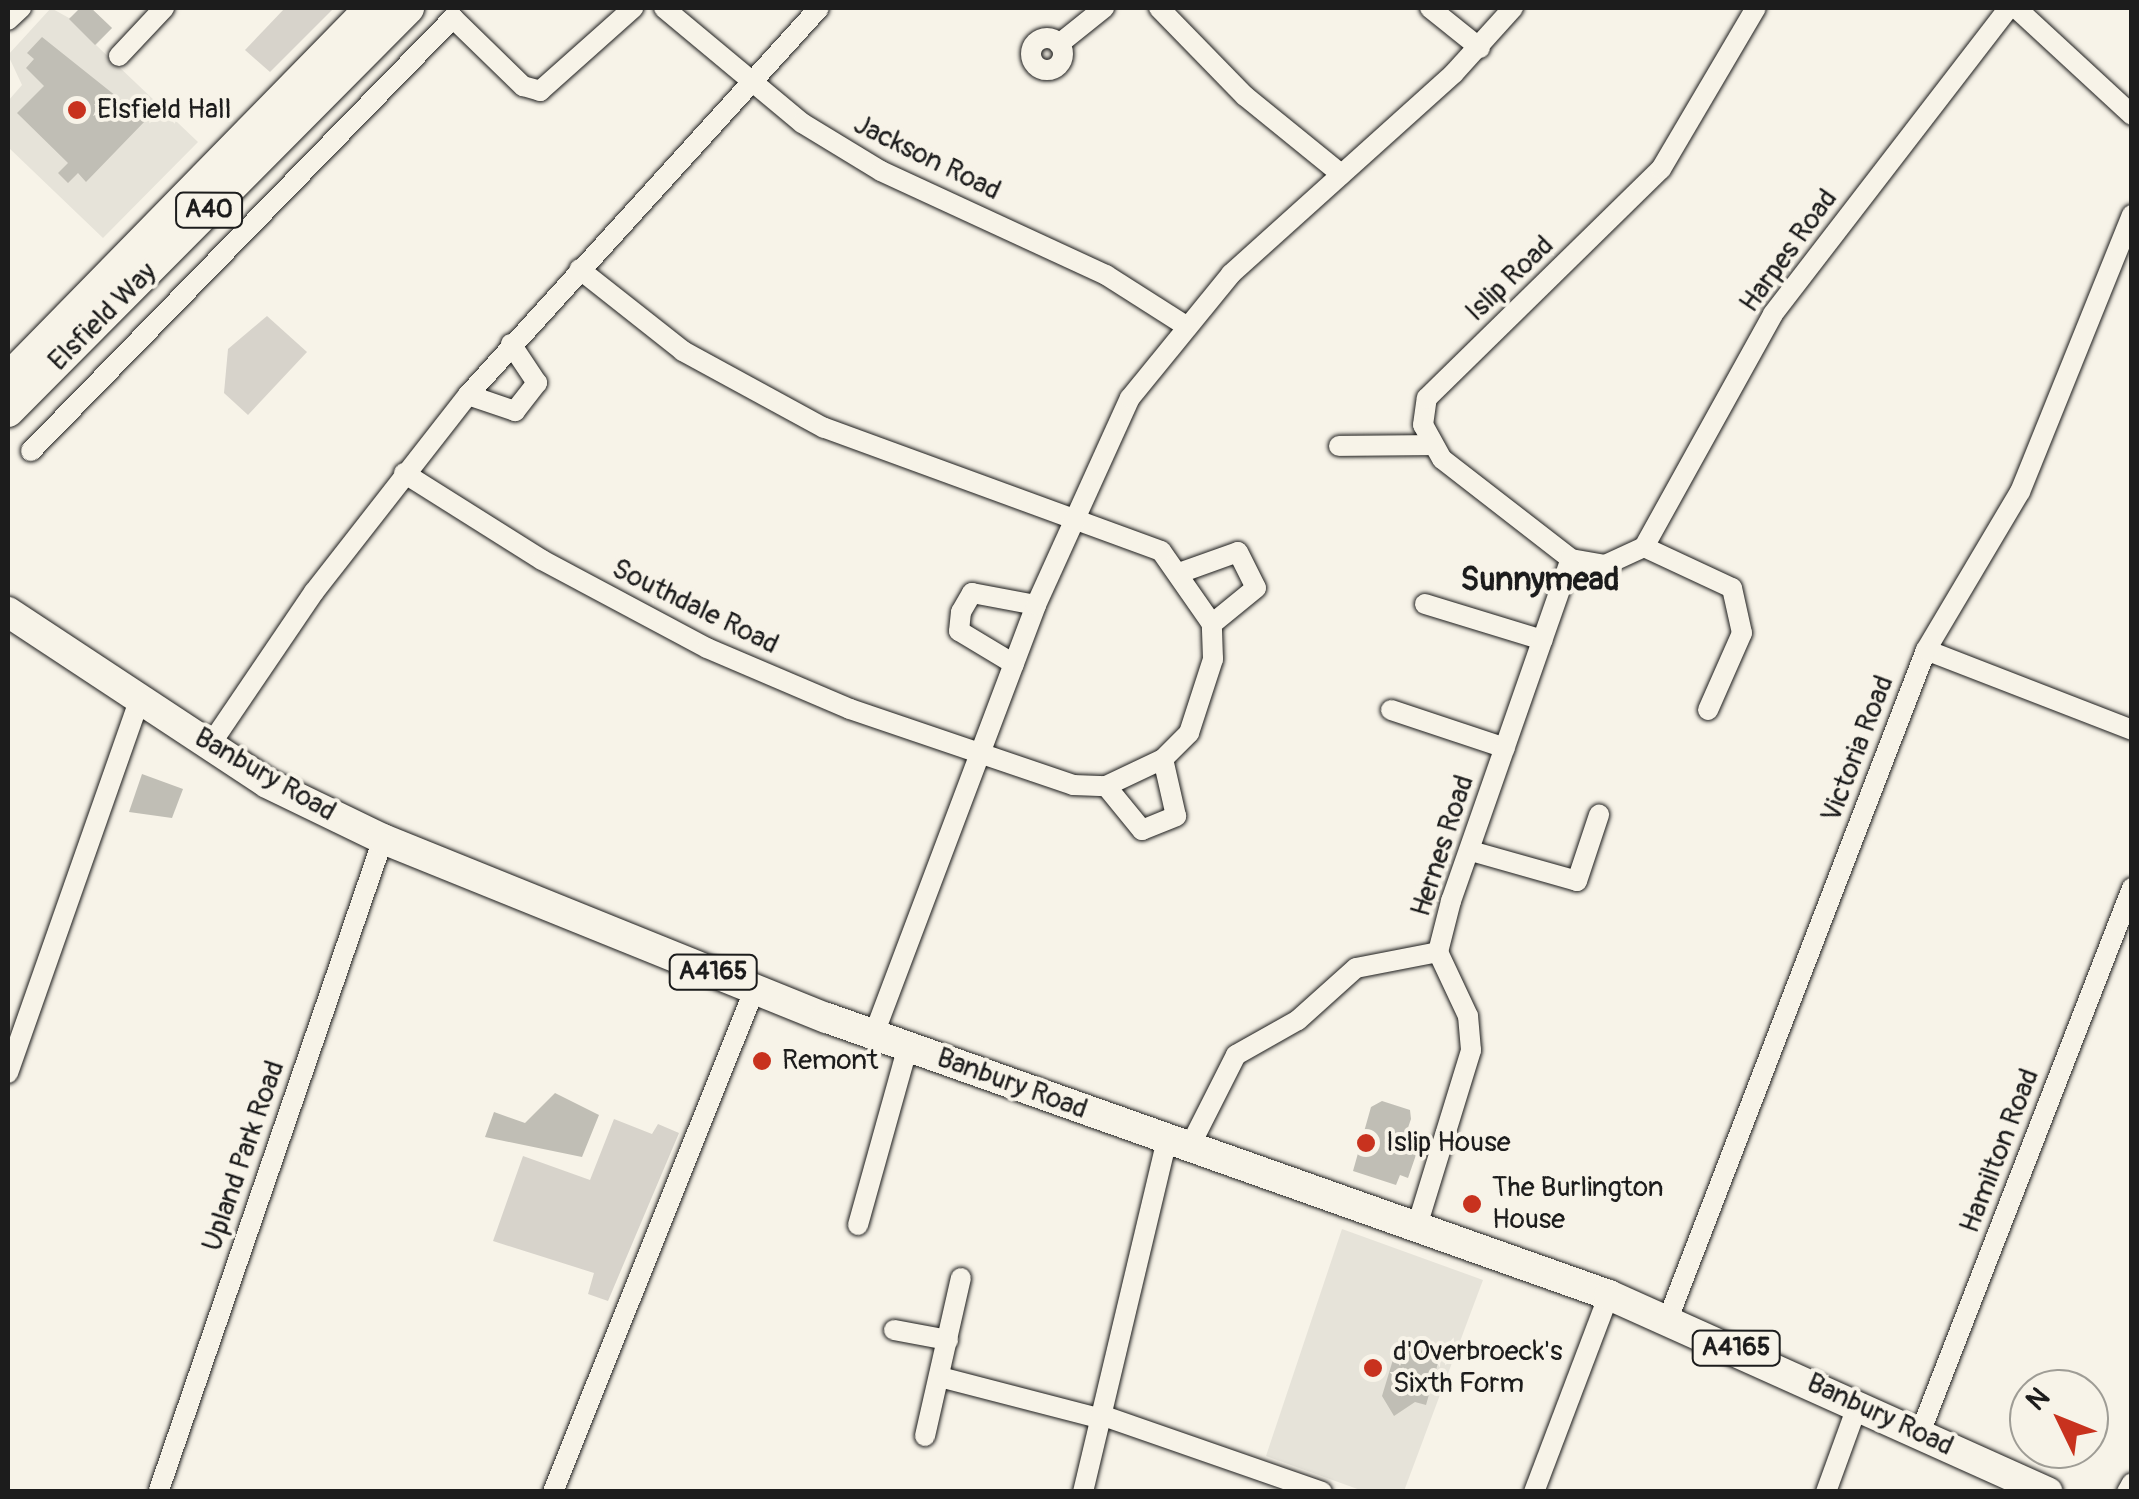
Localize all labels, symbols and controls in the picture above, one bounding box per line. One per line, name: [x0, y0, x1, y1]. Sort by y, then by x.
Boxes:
place label: Elsfield Hall: [97, 93, 231, 127]
marker: Elsfield Hall: [66, 99, 88, 121]
street label: Jackson Road: [848, 108, 1006, 208]
street label: Harpes Road: [1733, 183, 1845, 319]
road number: A40: [174, 190, 244, 230]
street label: Islip Road: [1459, 229, 1561, 329]
street label: Elsfield Way: [42, 256, 164, 378]
street label: Southdale Road: [606, 552, 784, 662]
district label: Sunnymead: [1461, 561, 1619, 599]
street label: Victoria Road: [1815, 671, 1901, 827]
street label: Banbury Road: [188, 721, 342, 829]
street label: Hernes Road: [1404, 771, 1482, 921]
road number: A4165: [668, 952, 758, 992]
street label: Banbury Road: [932, 1041, 1092, 1127]
place label: Remont: [782, 1044, 878, 1078]
marker: Remont: [751, 1050, 773, 1072]
street label: Upland Park Road: [196, 1056, 292, 1256]
street label: Hamilton Road: [1953, 1064, 2047, 1238]
place label: Islip House: [1386, 1126, 1511, 1160]
marker: Islip House: [1355, 1132, 1377, 1154]
place label: The Burlington House: [1492, 1171, 1664, 1237]
marker: The Burlington House: [1461, 1193, 1483, 1215]
road number: A4165: [1691, 1328, 1781, 1368]
place label: d'Overbroeck's Sixth Form: [1393, 1335, 1562, 1401]
marker: d'Overbroeck's Sixth Form: [1362, 1357, 1384, 1379]
street label: Banbury Road: [1801, 1366, 1959, 1464]
north arrow: [2009, 1369, 2109, 1469]
text: N: [2019, 1381, 2057, 1418]

